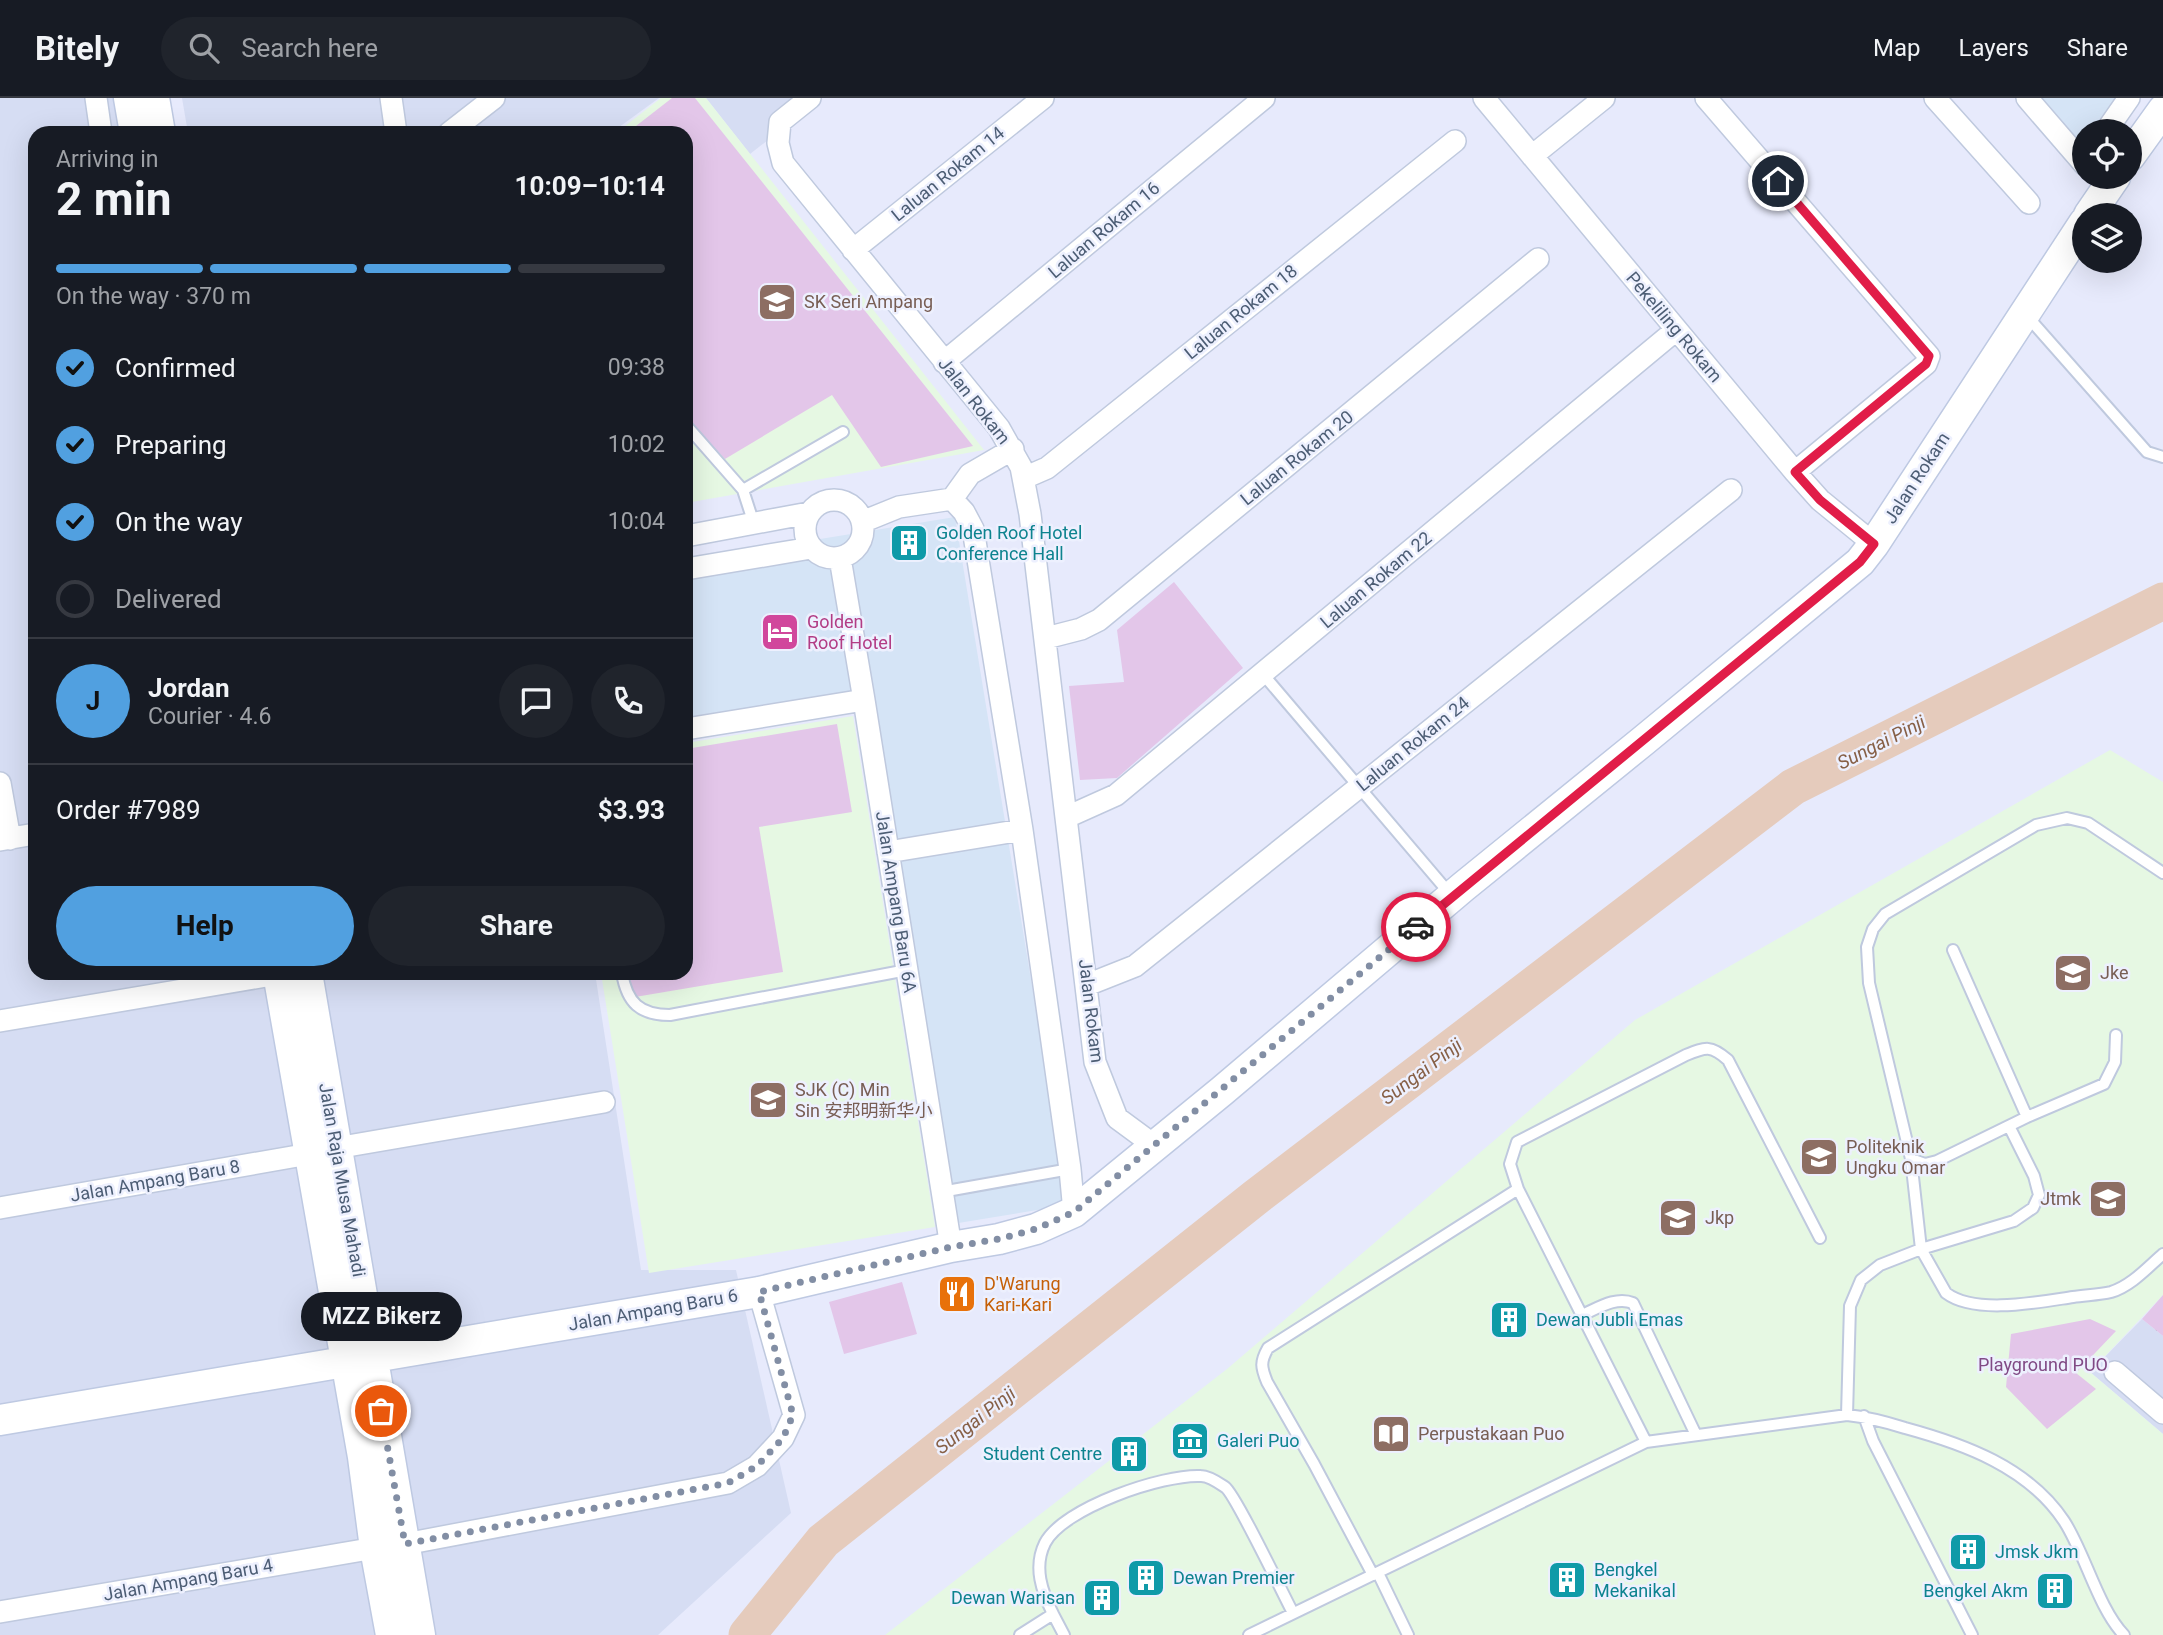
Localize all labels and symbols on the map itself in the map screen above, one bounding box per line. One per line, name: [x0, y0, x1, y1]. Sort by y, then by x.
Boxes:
street label: Laluan Rokam 14: [887, 122, 1008, 225]
pin: [1748, 151, 1808, 211]
street label: Laluan Rokam 16: [1044, 177, 1164, 282]
street label: Laluan Rokam 18: [1180, 260, 1301, 363]
street label: Pekeliling Rokam: [1622, 267, 1727, 386]
school or university icon: SK Seri Ampang: [756, 281, 798, 323]
place label: SK Seri Ampang: [804, 291, 933, 312]
street label: Jalan Rokam: [934, 353, 1015, 448]
street label: Laluan Rokam 20: [1236, 406, 1357, 509]
street label: Jalan Rokam: [1879, 428, 1954, 527]
building icon: Golden Roof Hotel Conference Hall: [888, 522, 930, 564]
place label: Golden Roof Hotel Conference Hall: [936, 522, 1082, 564]
street label: Laluan Rokam 22: [1316, 527, 1436, 632]
hotel icon: Golden Roof Hotel: [759, 611, 801, 653]
place label: Golden Roof Hotel: [807, 611, 892, 653]
street label: Laluan Rokam 24: [1352, 692, 1473, 795]
water label: Sungai Pinji: [1833, 710, 1930, 774]
street label: Jalan Ampang Baru 6A: [872, 810, 921, 994]
courier: [1381, 892, 1451, 962]
school or university icon: Jke: [2052, 952, 2094, 994]
street label: Jalan Rokam: [1075, 958, 1108, 1064]
place label: Jke: [2100, 962, 2128, 983]
water label: Sungai Pinji: [1376, 1033, 1467, 1109]
school or university icon: SJK (C) Min Sin 安邦明新华小: [747, 1079, 789, 1121]
place label: SJK (C) Min Sin 安邦明新华小: [795, 1079, 932, 1121]
street label: Jalan Raja Musa Mahadi: [315, 1081, 370, 1279]
school or university icon: Politeknik Ungku Omar: [1798, 1136, 1840, 1178]
place label: Politeknik Ungku Omar: [1846, 1136, 1945, 1178]
street label: Jalan Ampang Baru 8: [68, 1155, 241, 1206]
school or university icon: Jtmk: [2087, 1178, 2129, 1220]
place label: Jtmk: [2040, 1188, 2082, 1209]
school or university icon: Jkp: [1657, 1197, 1699, 1239]
place label: Jkp: [1705, 1207, 1734, 1228]
restaurant icon: D'Warung Kari-Kari: [936, 1273, 978, 1315]
place label: D'Warung Kari-Kari: [984, 1273, 1061, 1315]
street label: Jalan Ampang Baru 6: [566, 1284, 739, 1335]
callout: MZZ Bikerz: [300, 1292, 462, 1341]
building icon: Dewan Jubli Emas: [1488, 1299, 1530, 1341]
place label: Dewan Jubli Emas: [1536, 1309, 1683, 1330]
park label: Playground PUO: [1978, 1354, 2108, 1375]
pin: [351, 1381, 411, 1441]
water label: Sungai Pinji: [930, 1381, 1021, 1459]
library icon: Perpustakaan Puo: [1370, 1413, 1412, 1455]
museum icon: Galeri Puo: [1169, 1420, 1211, 1462]
place label: Perpustakaan Puo: [1418, 1423, 1565, 1444]
place label: Galeri Puo: [1217, 1430, 1299, 1451]
building icon: Student Centre: [1108, 1433, 1150, 1475]
place label: Student Centre: [983, 1443, 1102, 1464]
building icon: Jmsk Jkm: [1947, 1531, 1989, 1573]
place label: Jmsk Jkm: [1995, 1541, 2078, 1562]
street label: Jalan Ampang Baru 4: [101, 1554, 274, 1605]
building icon: Dewan Premier: [1125, 1557, 1167, 1599]
building icon: Bengkel Mekanikal: [1546, 1559, 1588, 1601]
place label: Bengkel Mekanikal: [1594, 1559, 1676, 1601]
place label: Dewan Premier: [1173, 1567, 1295, 1588]
building icon: Bengkel Akm: [2034, 1570, 2076, 1612]
building icon: Dewan Warisan: [1081, 1577, 1123, 1619]
place label: Bengkel Akm: [1923, 1580, 2028, 1601]
place label: Dewan Warisan: [951, 1587, 1075, 1608]

